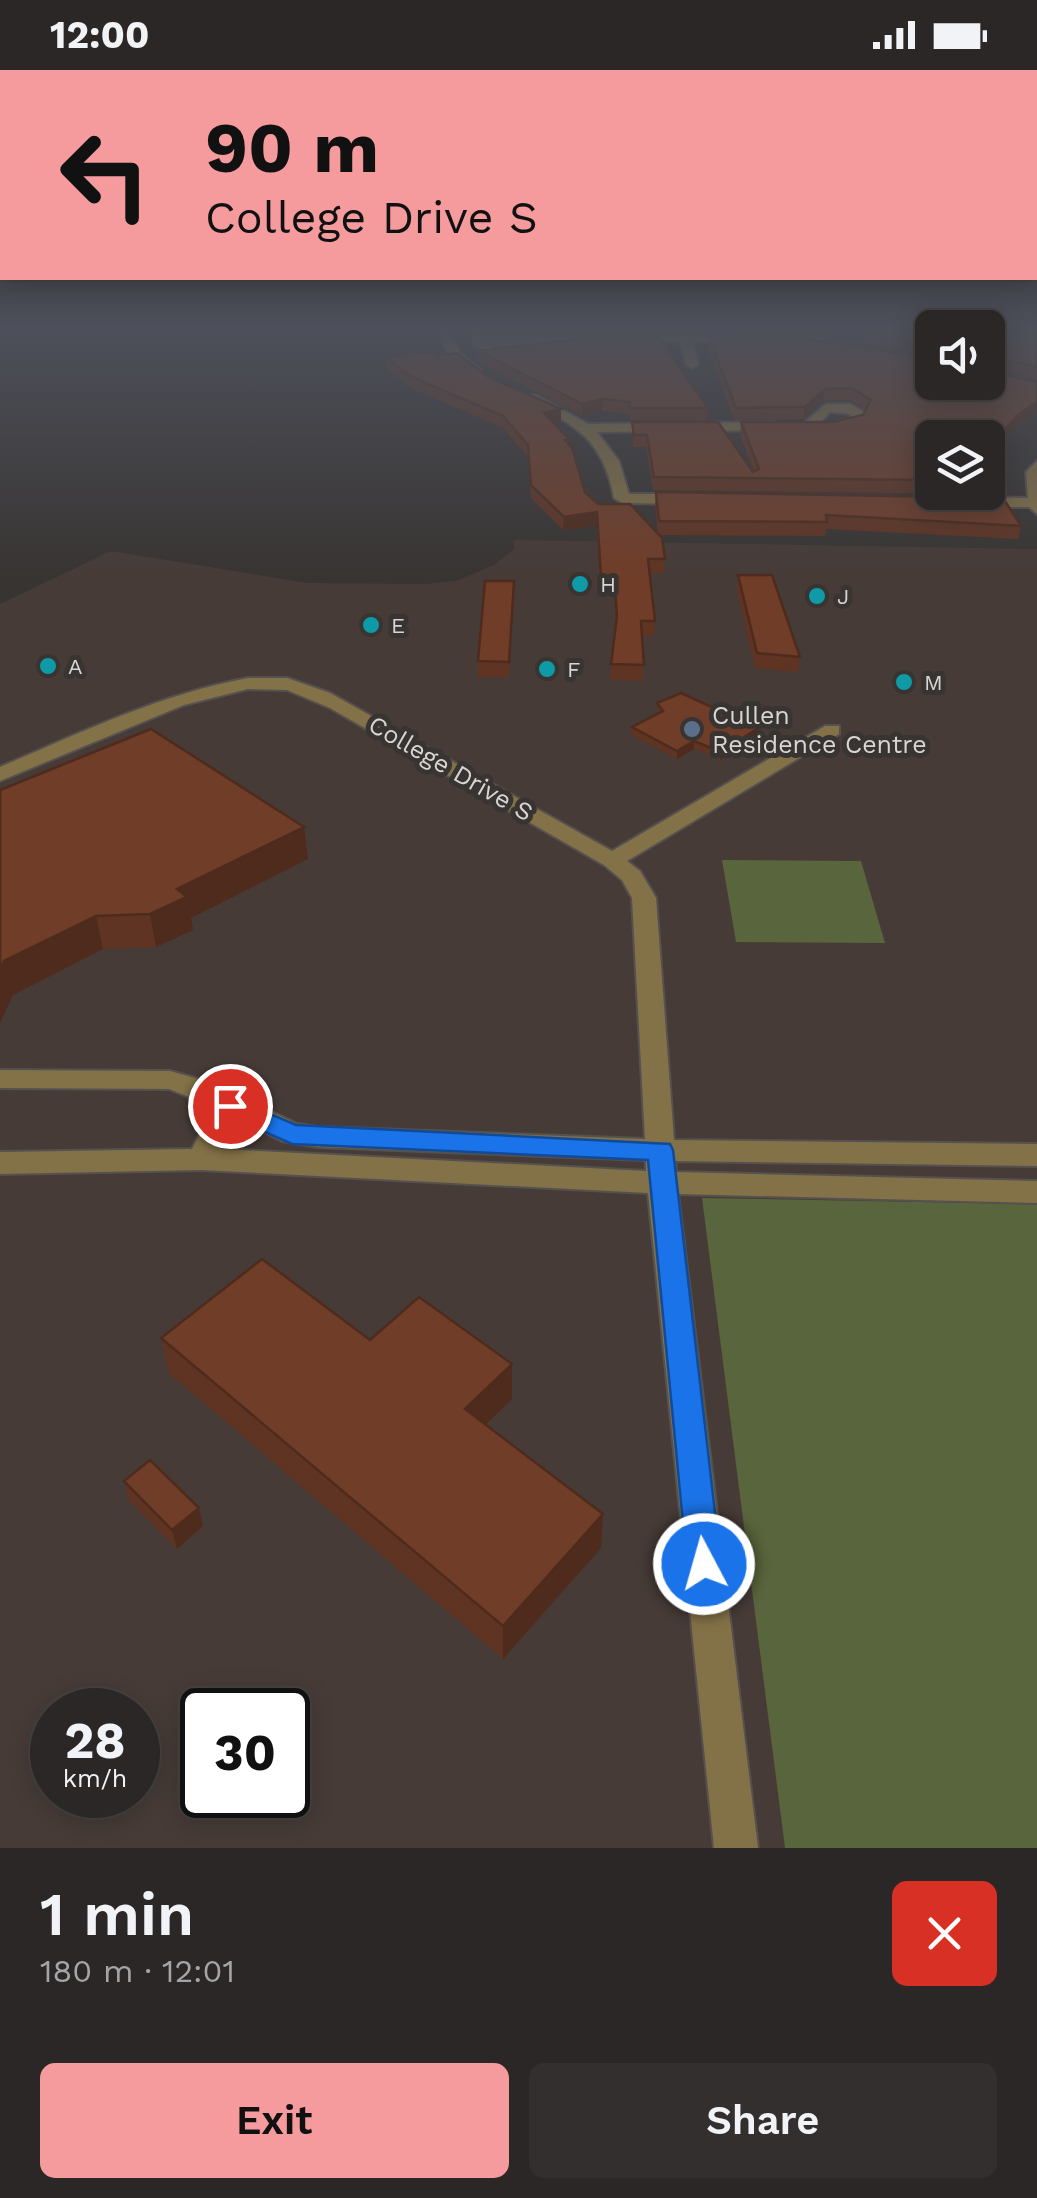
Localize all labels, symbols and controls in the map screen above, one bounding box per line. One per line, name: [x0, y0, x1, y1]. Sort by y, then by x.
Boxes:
text: 12:00: [50, 13, 149, 57]
text: 90 m: [205, 107, 379, 189]
icon: left: [40, 110, 170, 240]
text: College Drive S: [205, 191, 538, 244]
map controls: [915, 310, 1005, 510]
button: sound: [915, 310, 1005, 400]
button: layers: [915, 420, 1005, 510]
place label: H: [600, 572, 616, 597]
marker: H: [569, 573, 591, 595]
place label: J: [837, 584, 849, 609]
marker: J: [806, 585, 828, 607]
place label: E: [391, 613, 405, 638]
marker: E: [360, 614, 382, 636]
place label: A: [68, 654, 83, 679]
marker: A: [37, 655, 59, 677]
place label: F: [567, 657, 580, 682]
marker: F: [536, 658, 558, 680]
place label: M: [924, 670, 943, 695]
marker: M: [893, 671, 915, 693]
place label: Cullen Residence Centre: [712, 701, 927, 759]
street label: College Drive S: [363, 710, 538, 827]
marker: Cullen Residence Centre: [681, 718, 703, 740]
pin: [188, 1064, 273, 1149]
icon: arrive: [203, 1079, 258, 1134]
position arrow: [652, 1512, 756, 1616]
speed limit sign: 30: [180, 1688, 310, 1818]
text: 28: [64, 1711, 126, 1770]
text: km/h: [63, 1764, 127, 1793]
text: 1 min: [40, 1879, 194, 1950]
button: close: [892, 1881, 997, 1986]
text: 180 m · 12:01: [40, 1952, 235, 1990]
button: Exit: [40, 2063, 509, 2178]
button: Share: [529, 2063, 997, 2178]

